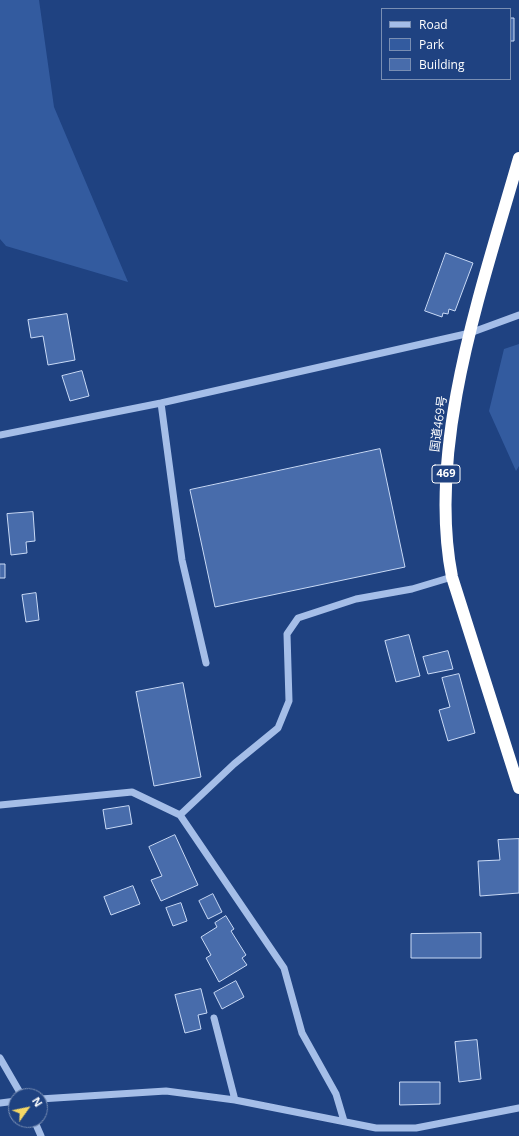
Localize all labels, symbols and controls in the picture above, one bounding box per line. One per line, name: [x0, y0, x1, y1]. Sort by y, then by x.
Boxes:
legend: [381, 8, 511, 80]
text: Road: [419, 16, 448, 33]
text: Park: [419, 36, 444, 53]
text: Building: [419, 56, 464, 73]
street label: 国道469号: [428, 395, 450, 453]
road number: 469: [432, 465, 460, 483]
north arrow: [8, 1088, 48, 1128]
text: N: [29, 1094, 46, 1110]

